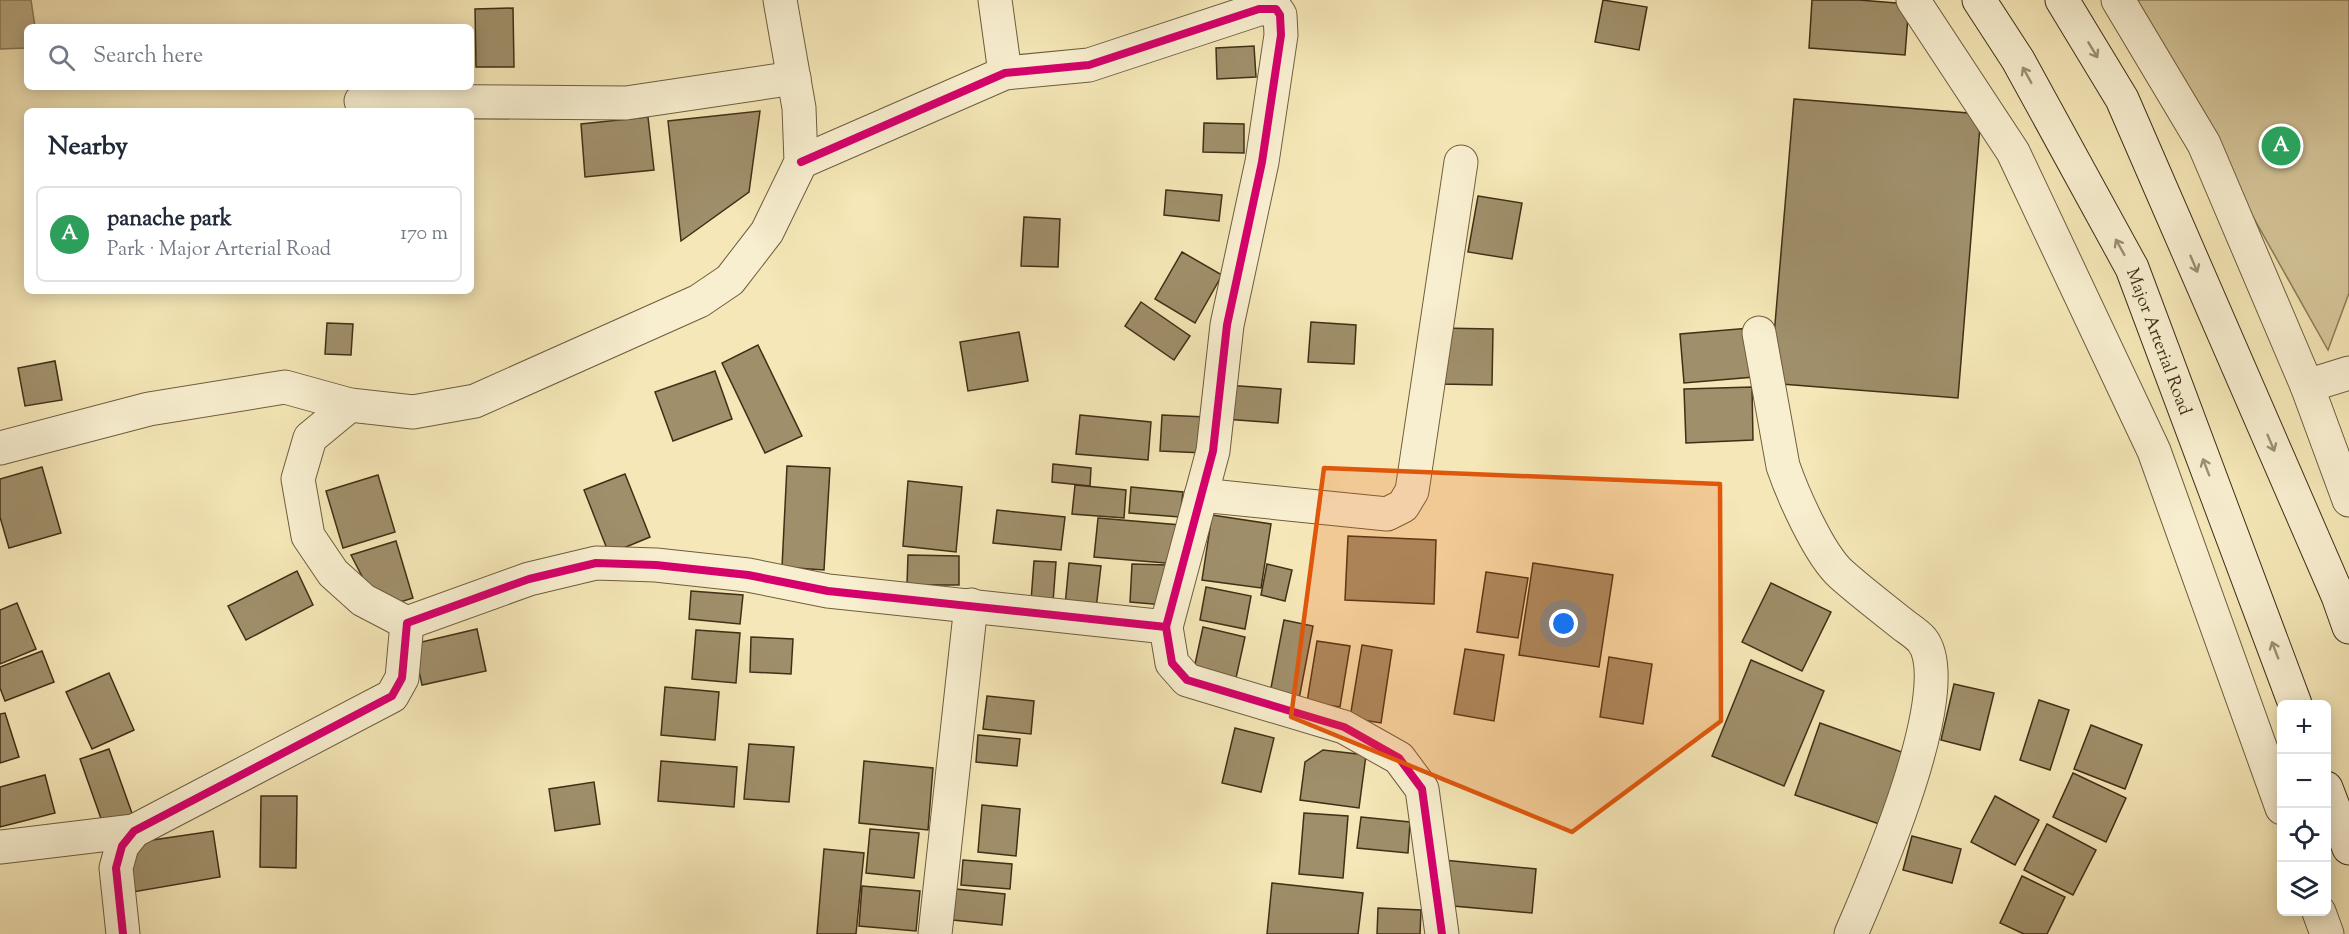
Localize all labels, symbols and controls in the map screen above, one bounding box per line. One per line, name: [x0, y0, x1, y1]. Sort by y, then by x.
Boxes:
search box: [24, 24, 474, 90]
icon: search: [45, 41, 78, 74]
text: Search here: [93, 41, 203, 73]
one-way arrow: [2087, 41, 2099, 58]
one-way arrow: [2021, 67, 2032, 85]
pin: A: [2262, 124, 2300, 168]
text: Nearby: [48, 129, 128, 166]
text: panache park: [107, 204, 232, 236]
text: A: [61, 220, 78, 249]
text: 170 m: [400, 220, 448, 249]
text: Park · Major Arterial Road: [107, 236, 331, 265]
one-way arrow: [2114, 238, 2125, 256]
one-way arrow: [2189, 255, 2200, 273]
street label: Major Arterial Road: [2118, 265, 2197, 419]
one-way arrow: [2266, 433, 2277, 451]
one-way arrow: [2200, 458, 2211, 477]
your location: [1549, 609, 1578, 638]
one-way arrow: [2268, 641, 2279, 660]
map controls: [2277, 700, 2331, 916]
button: +: [2277, 700, 2331, 754]
button: −: [2277, 754, 2331, 808]
button: locate: [2277, 808, 2331, 862]
button: layers: [2277, 862, 2331, 916]

